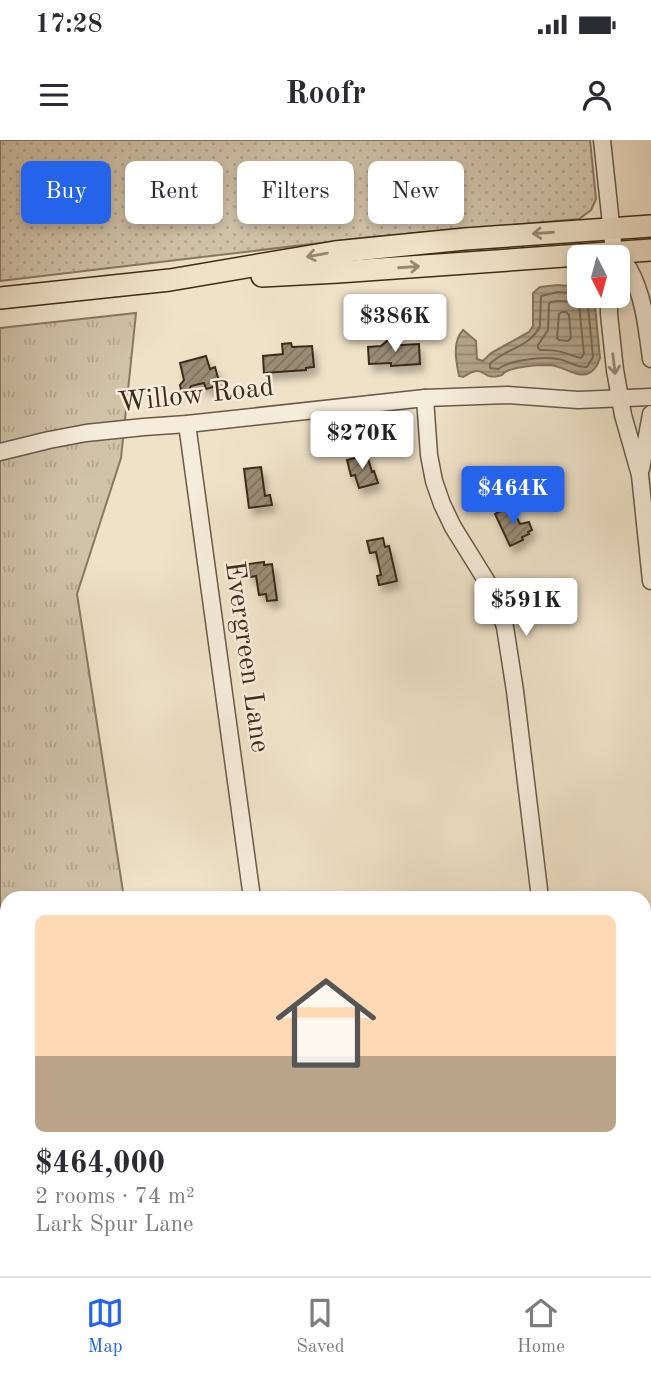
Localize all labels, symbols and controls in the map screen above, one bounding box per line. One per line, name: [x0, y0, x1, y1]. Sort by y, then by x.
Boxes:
text: 17:28: [35, 12, 103, 38]
icon: menu: [35, 76, 73, 114]
icon: person: [578, 76, 616, 114]
text: Roofr: [285, 79, 366, 111]
chip: Buy: [21, 161, 111, 224]
chip: Rent: [125, 161, 223, 224]
chip: Filters: [237, 161, 354, 224]
chip: New: [368, 161, 464, 224]
one-way arrow: [532, 227, 555, 240]
north arrow: [567, 245, 630, 308]
map controls: [567, 245, 630, 308]
one-way arrow: [306, 249, 329, 262]
one-way arrow: [398, 260, 420, 273]
pin: $386K: [346, 294, 444, 354]
text: $386K: [359, 305, 431, 328]
one-way arrow: [608, 352, 621, 375]
street label: Willow Road: [117, 374, 275, 418]
pin: $270K: [313, 412, 411, 471]
text: $270K: [326, 422, 398, 445]
pin: $464K: [464, 466, 562, 526]
text: $464K: [477, 477, 549, 500]
street label: Evergreen Lane: [219, 559, 273, 755]
pin: $591K: [477, 578, 575, 638]
text: $591K: [490, 589, 562, 612]
icon: home: [263, 960, 389, 1086]
text: $464,000: [35, 1149, 165, 1179]
text: 2 rooms · 74 m²: [35, 1185, 195, 1208]
text: Lark Spur Lane: [35, 1213, 194, 1236]
tab: Map: [86, 1294, 124, 1359]
tab: Saved: [296, 1294, 345, 1359]
tab: Home: [517, 1294, 565, 1359]

